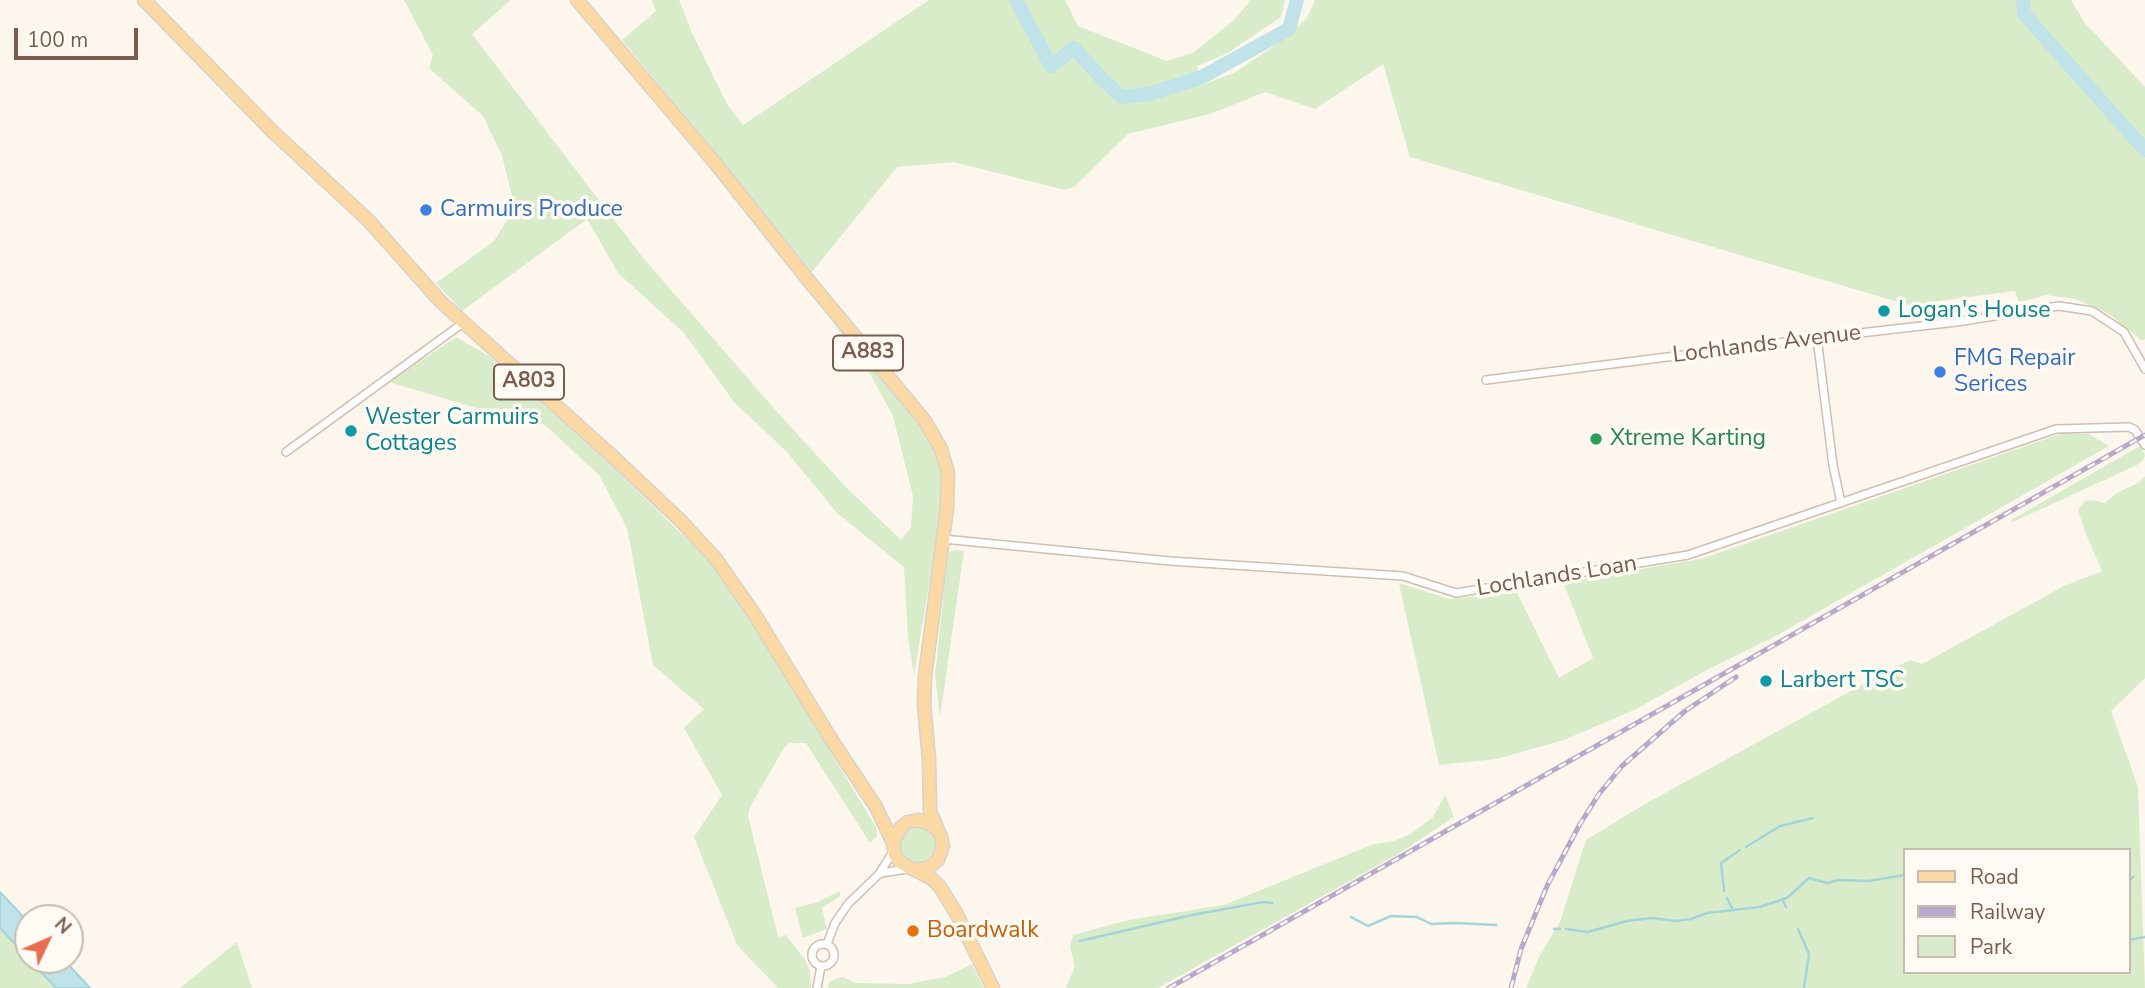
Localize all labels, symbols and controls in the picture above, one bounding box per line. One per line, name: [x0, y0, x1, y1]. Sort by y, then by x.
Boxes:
scale bar: [18, 14, 142, 58]
text: 100 m: [27, 26, 88, 54]
place label: Carmuirs Produce: [440, 196, 623, 224]
marker: Carmuirs Produce: [418, 202, 434, 218]
place label: Logan's House: [1898, 297, 2050, 325]
marker: Logan's House: [1876, 303, 1892, 319]
street label: Lochlands Avenue: [1671, 320, 1863, 370]
road number: A883: [833, 336, 903, 370]
place label: FMG Repair Serices: [1954, 345, 2075, 399]
road number: A803: [494, 364, 564, 400]
marker: FMG Repair Serices: [1932, 364, 1948, 380]
place label: Wester Carmuirs Cottages: [365, 404, 539, 458]
marker: Wester Carmuirs Cottages: [343, 423, 359, 439]
place label: Xtreme Karting: [1610, 425, 1766, 453]
marker: Xtreme Karting: [1588, 431, 1604, 447]
street label: Lochlands Loan: [1475, 551, 1639, 603]
place label: Larbert TSC: [1780, 667, 1904, 695]
marker: Larbert TSC: [1758, 673, 1774, 689]
legend: [1904, 848, 2131, 974]
text: Road: [1970, 863, 2019, 891]
text: Railway: [1970, 898, 2045, 926]
north arrow: [14, 904, 84, 974]
text: N: [48, 912, 77, 940]
place label: Boardwalk: [927, 917, 1039, 945]
marker: Boardwalk: [905, 923, 921, 939]
text: Park: [1970, 933, 2012, 961]

